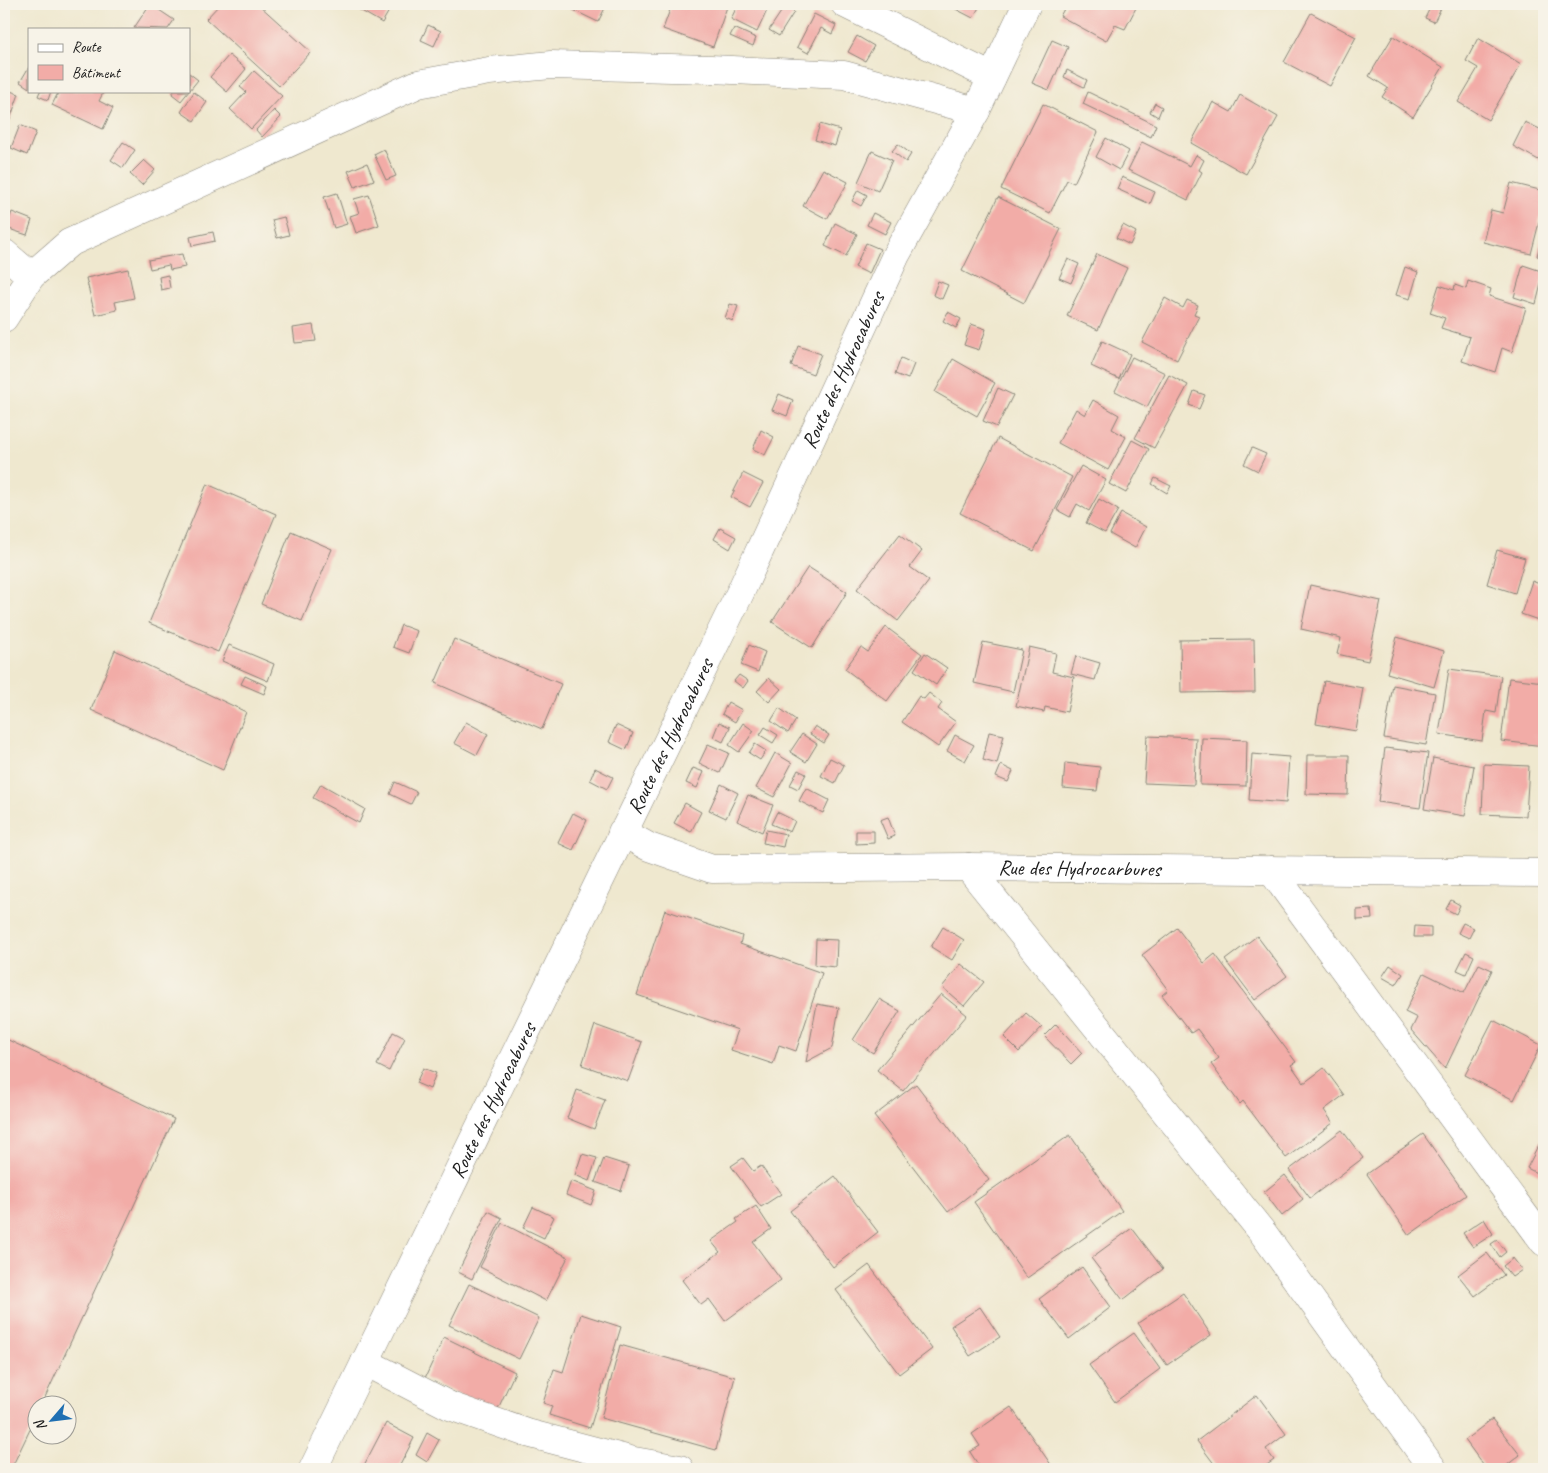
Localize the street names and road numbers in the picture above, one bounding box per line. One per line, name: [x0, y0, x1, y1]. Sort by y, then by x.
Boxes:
street label: Route des Hydrocabures: [796, 286, 891, 452]
street label: Route des Hydrocabures: [621, 653, 720, 818]
street label: Rue des Hydrocarbures: [998, 854, 1162, 882]
street label: Route des Hydrocabures: [444, 1017, 542, 1182]

